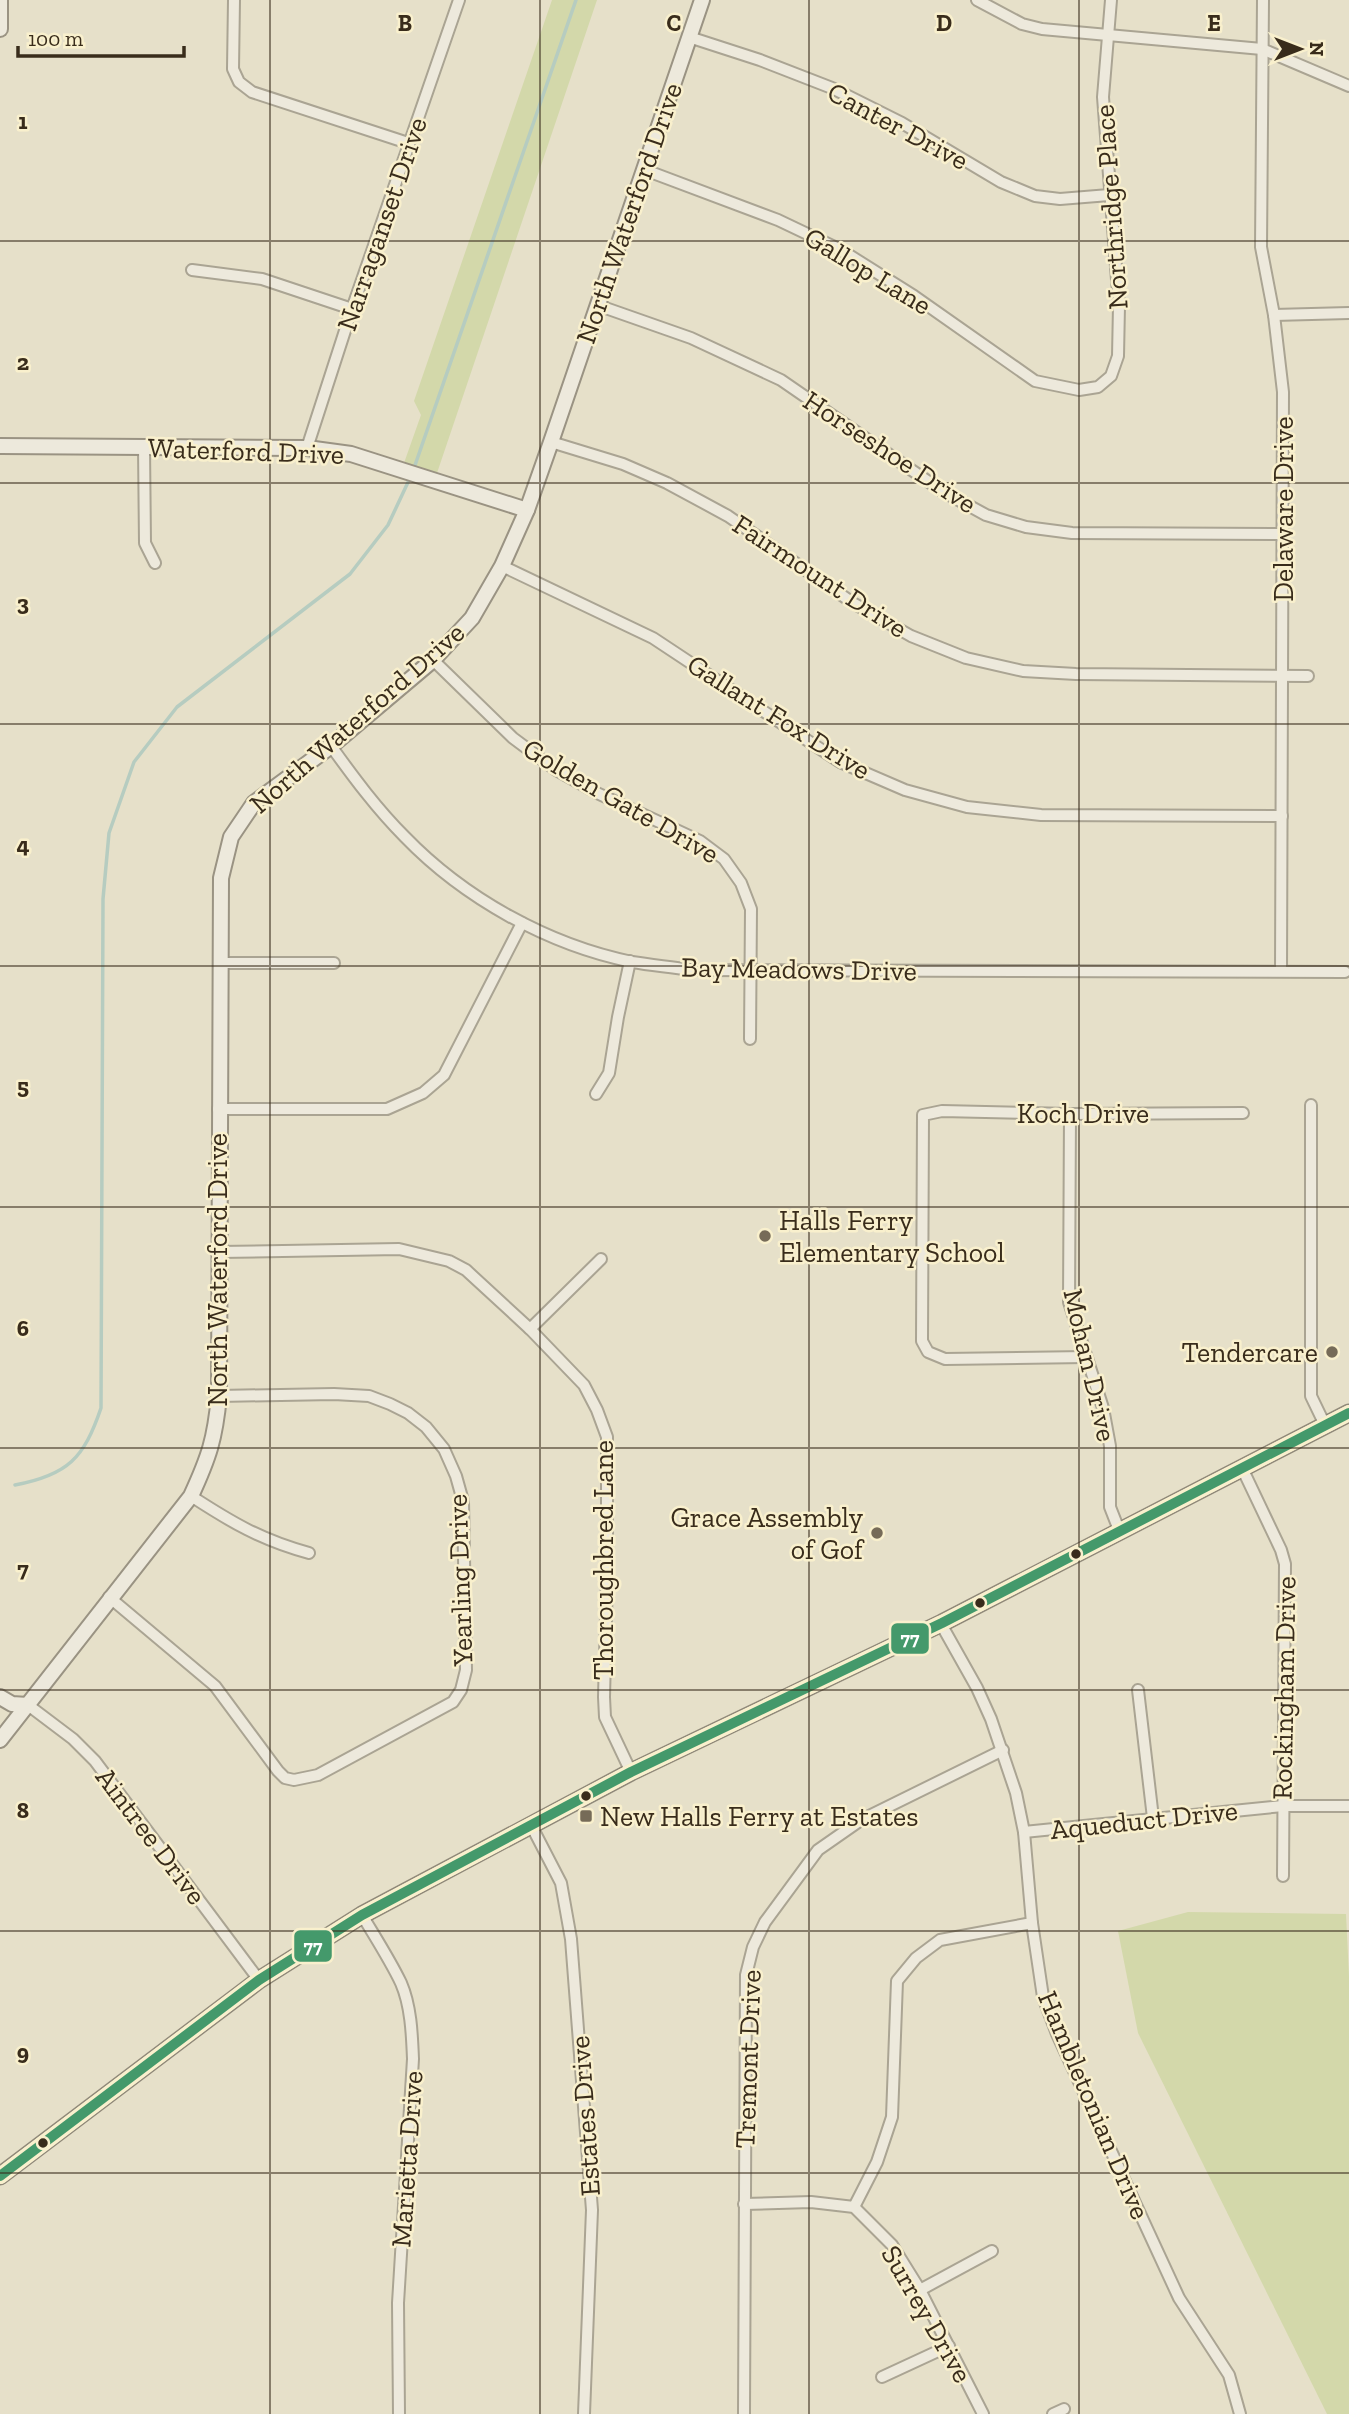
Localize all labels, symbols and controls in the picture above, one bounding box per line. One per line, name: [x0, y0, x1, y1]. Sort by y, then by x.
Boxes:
text: B: [398, 9, 412, 37]
text: C: [667, 9, 681, 37]
text: D: [936, 9, 952, 37]
text: E: [1207, 9, 1221, 37]
scale bar: [18, 14, 184, 58]
north arrow: [1265, 14, 1335, 84]
text: 100 m: [28, 26, 83, 51]
text: N: [1305, 42, 1328, 56]
street label: Canter Drive: [822, 75, 974, 177]
street label: North Waterford Drive: [569, 78, 689, 348]
street label: Northridge Place: [1087, 103, 1135, 311]
text: 1: [18, 107, 28, 135]
street label: Narraganset Drive: [330, 113, 434, 335]
street label: Gallop Lane: [799, 220, 937, 322]
text: 2: [17, 348, 29, 376]
street label: Horseshoe Drive: [797, 384, 983, 520]
street label: Delaware Drive: [1267, 416, 1300, 602]
street label: Waterford Drive: [147, 431, 345, 471]
street label: Fairmount Drive: [727, 507, 913, 645]
text: 3: [17, 589, 29, 617]
street label: North Waterford Drive: [243, 616, 471, 820]
street label: Gallant Fox Drive: [681, 647, 877, 787]
street label: Golden Gate Drive: [517, 732, 725, 870]
text: 4: [16, 831, 30, 859]
street label: Bay Meadows Drive: [681, 950, 917, 988]
text: 5: [17, 1072, 29, 1100]
street label: Koch Drive: [1017, 1097, 1149, 1130]
street label: North Waterford Drive: [201, 1133, 234, 1407]
place label: Halls Ferry Elementary School: [779, 1204, 1005, 1269]
marker: Halls Ferry Elementary School: [757, 1228, 773, 1244]
street label: Mohan Drive: [1056, 1285, 1124, 1445]
text: 6: [17, 1314, 29, 1342]
place label: Tendercare: [1182, 1336, 1318, 1369]
marker: Tendercare: [1324, 1344, 1340, 1360]
street label: Thoroughbred Lane: [587, 1440, 620, 1680]
street label: Yearling Drive: [441, 1493, 480, 1668]
place label: Grace Assembly of Gof: [670, 1501, 865, 1566]
marker: Grace Assembly of Gof: [869, 1525, 885, 1541]
unlabelled marker: [1069, 1547, 1083, 1561]
text: 7: [17, 1555, 29, 1583]
street label: Rockingham Drive: [1266, 1576, 1302, 1800]
unlabelled marker: [973, 1596, 987, 1610]
line badge: 77: [890, 1622, 930, 1655]
text: 77: [901, 1627, 920, 1650]
street label: Aintree Drive: [89, 1761, 213, 1911]
unlabelled marker: [579, 1789, 593, 1803]
street label: Aqueduct Drive: [1049, 1794, 1239, 1846]
text: 8: [17, 1796, 29, 1824]
place label: New Halls Ferry at Estates: [600, 1800, 918, 1833]
marker: New Halls Ferry at Estates: [578, 1808, 594, 1824]
line badge: 77: [293, 1929, 333, 1963]
text: 77: [304, 1935, 323, 1958]
street label: Tremont Drive: [728, 1969, 768, 2149]
street label: Hambletonian Drive: [1031, 1986, 1157, 2224]
street label: Estates Drive: [563, 2035, 607, 2197]
text: 9: [17, 2038, 29, 2066]
street label: Marietta Drive: [384, 2069, 430, 2249]
unlabelled marker: [36, 2136, 50, 2150]
street label: Surrey Drive: [875, 2240, 979, 2388]

